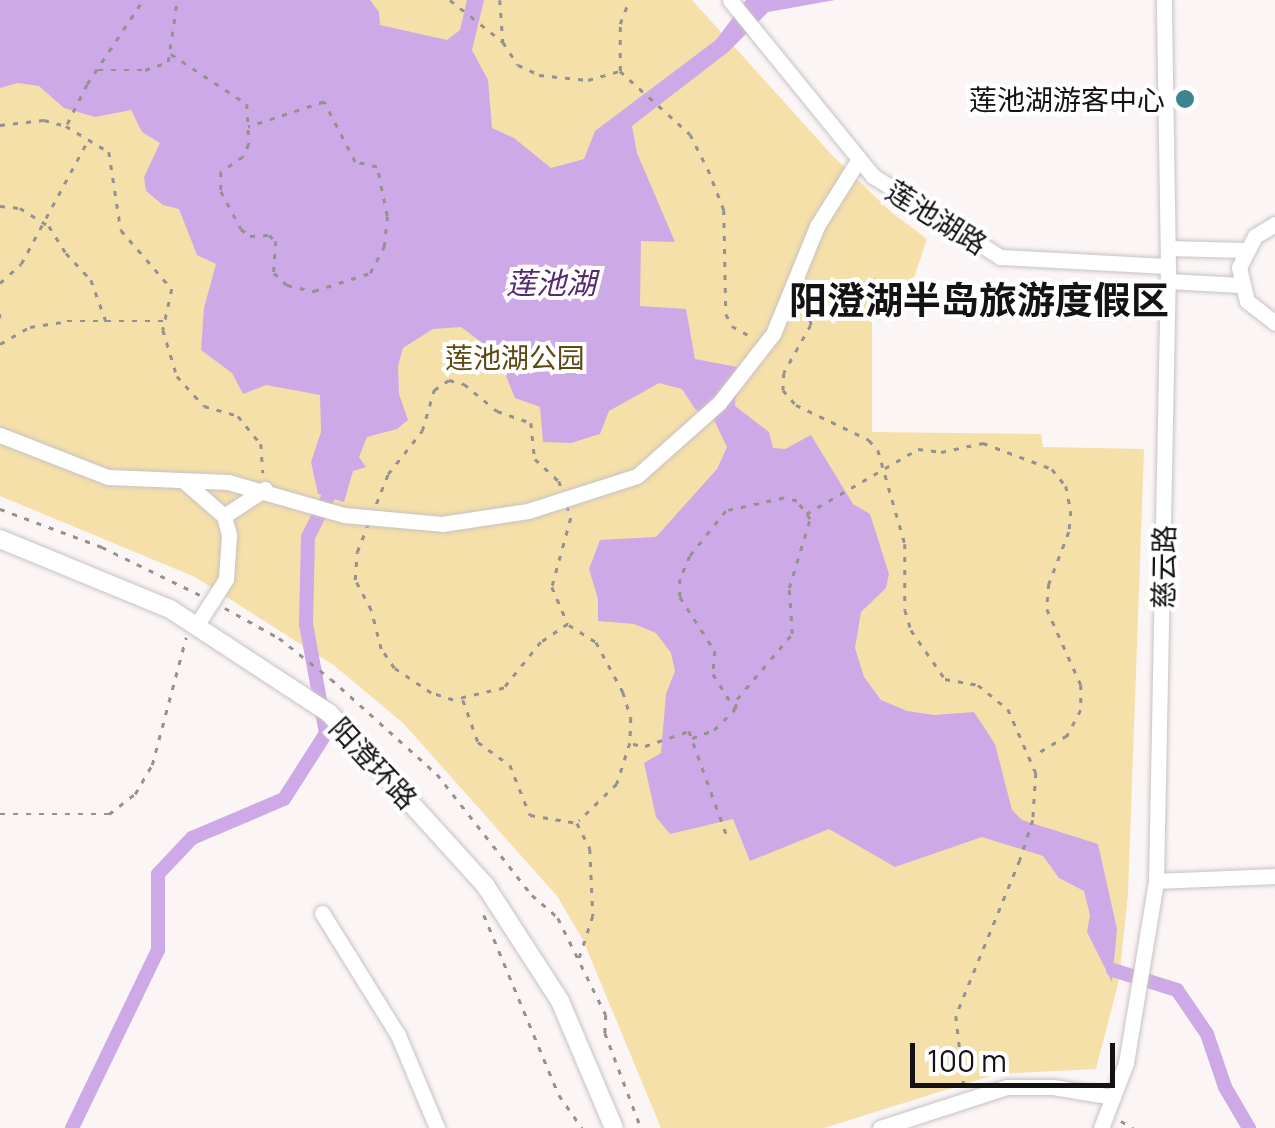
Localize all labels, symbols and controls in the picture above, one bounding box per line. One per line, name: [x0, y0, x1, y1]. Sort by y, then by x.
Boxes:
place label: 莲池湖游客中心: [969, 82, 1165, 116]
marker: 莲池湖游客中心: [1174, 88, 1196, 110]
street label: 莲池湖路: [881, 173, 993, 261]
water label: 莲池湖: [506, 265, 596, 301]
district label: 阳澄湖半岛旅游度假区: [789, 277, 1169, 323]
park label: 莲池湖公园: [445, 340, 585, 374]
street label: 慈云路: [1145, 525, 1181, 609]
street label: 阳澄环路: [324, 711, 424, 815]
scale bar: [915, 1023, 1120, 1085]
text: 100 m: [927, 1040, 1007, 1081]

